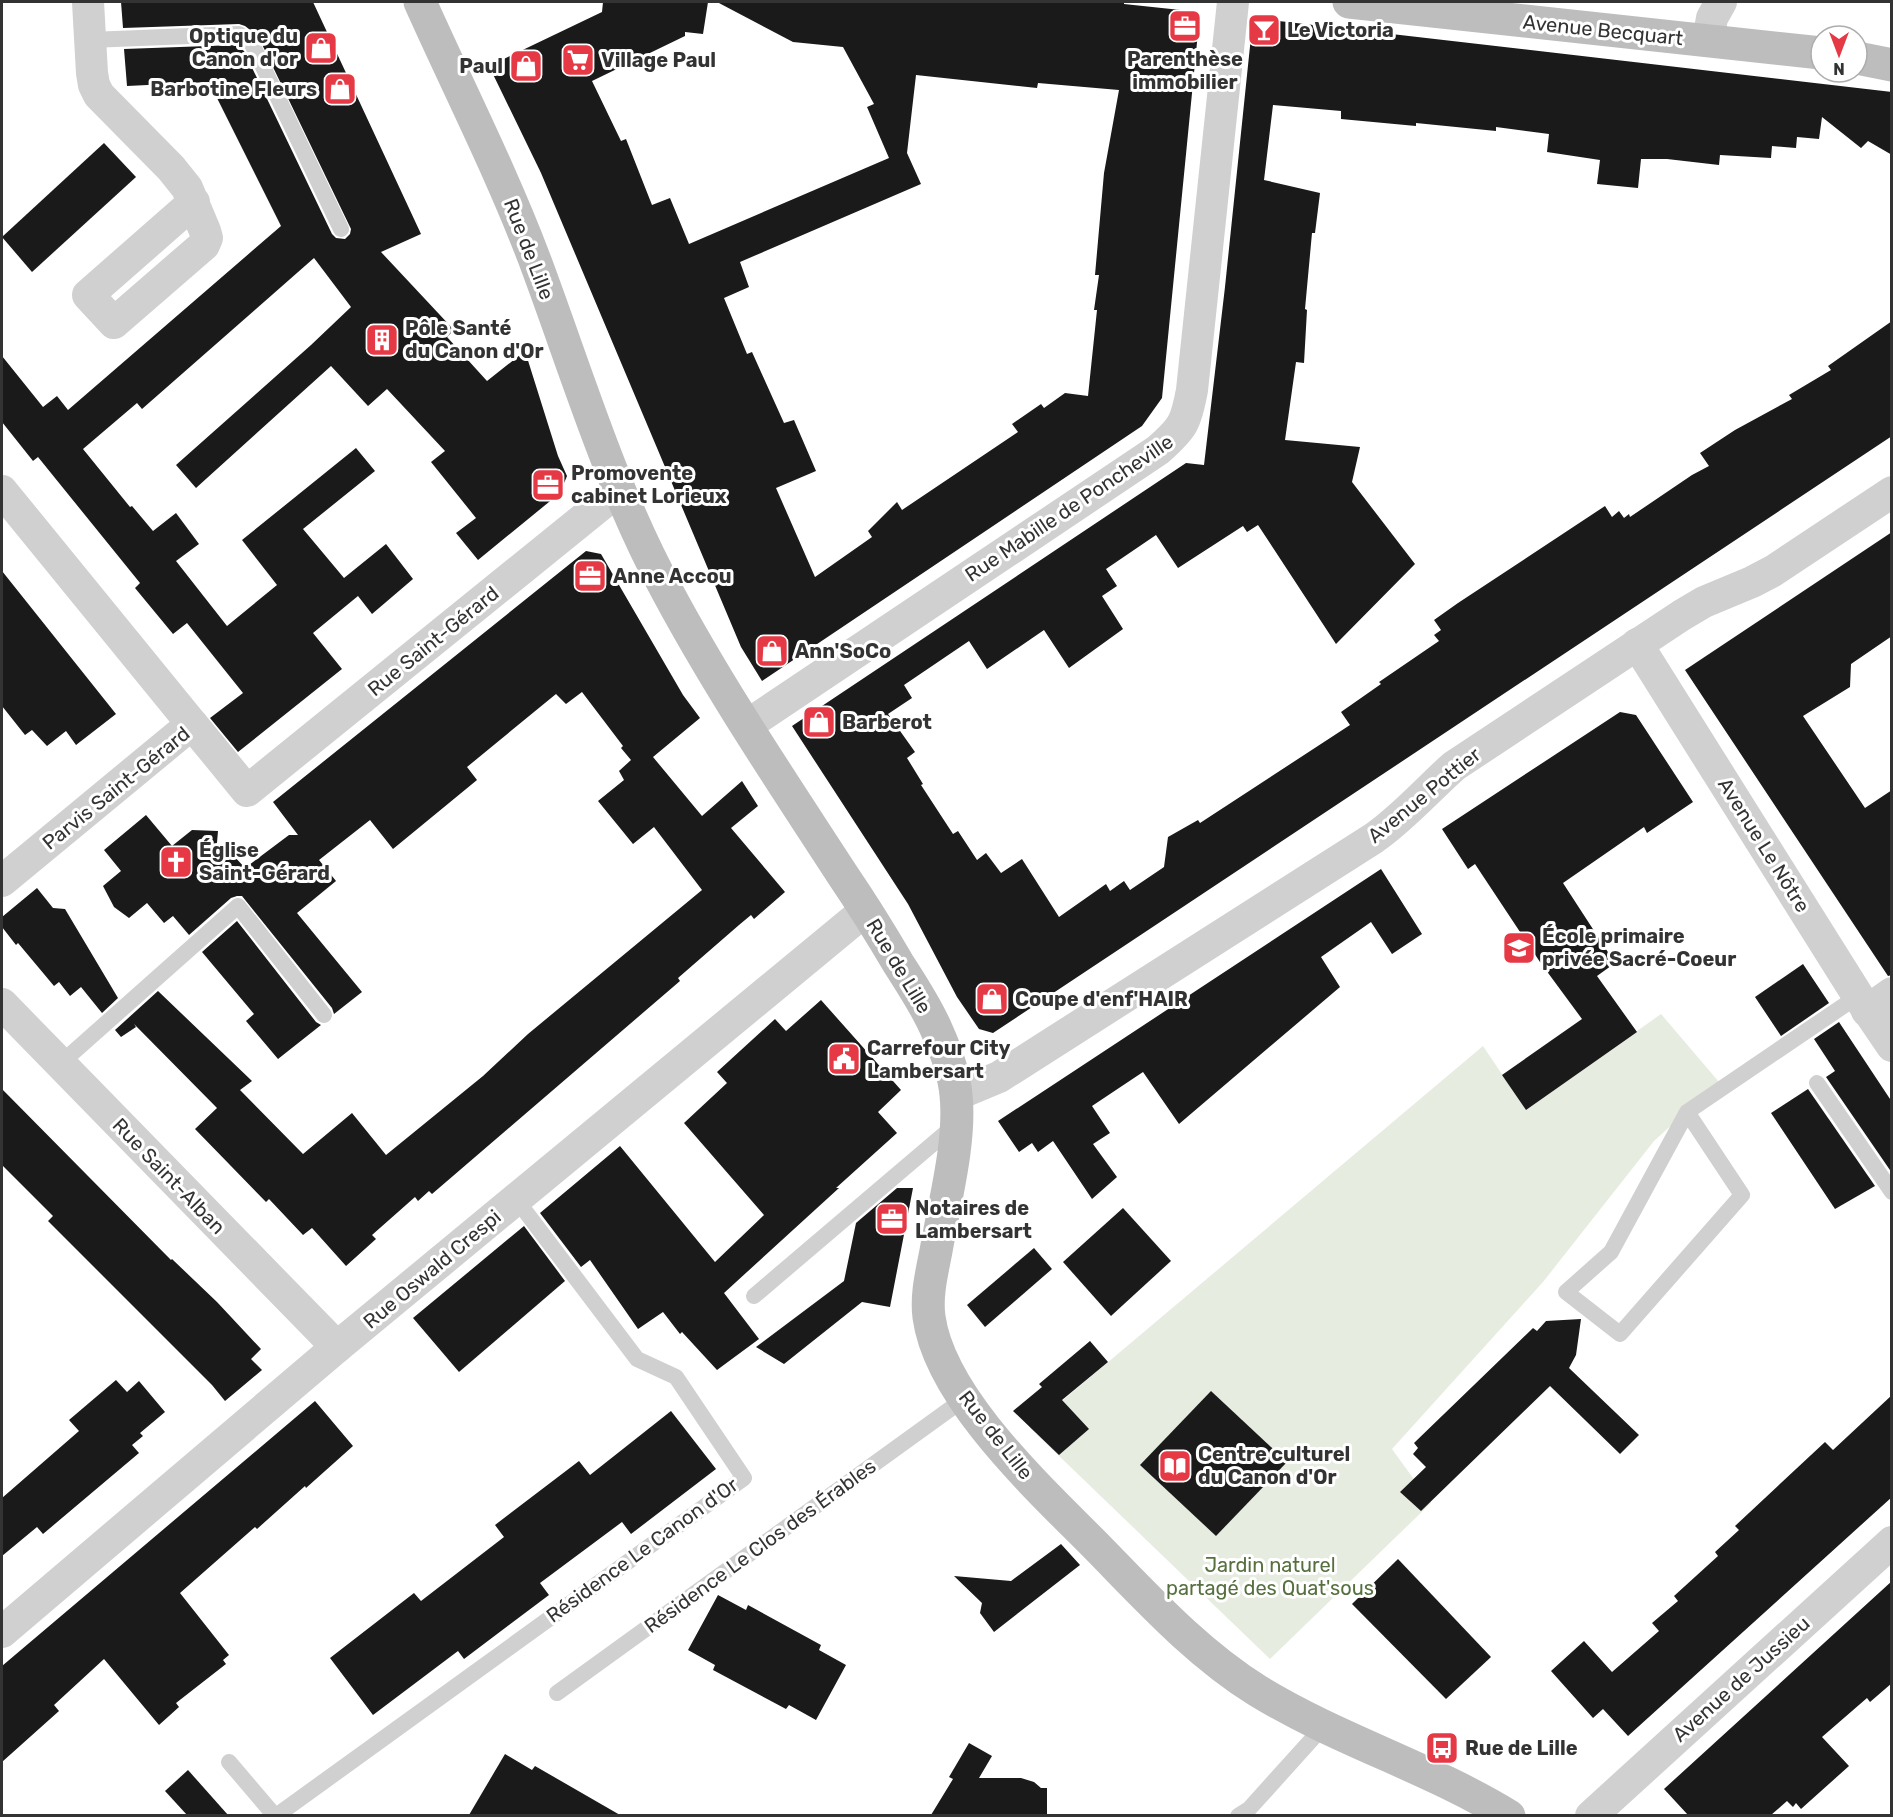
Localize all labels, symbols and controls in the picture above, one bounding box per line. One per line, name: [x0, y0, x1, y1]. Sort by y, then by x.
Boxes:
office icon: Parenthèse immobilier: [1167, 8, 1203, 44]
street label: Avenue Becquart: [1522, 10, 1684, 50]
bar icon: Le Victoria: [1246, 12, 1282, 48]
place label: Le Victoria: [1287, 18, 1394, 42]
place label: Optique du Canon d'or: [189, 24, 298, 71]
north arrow: [1809, 24, 1869, 84]
shop icon: Optique du Canon d'or: [303, 30, 339, 66]
supermarket icon: Village Paul: [560, 42, 596, 78]
place label: Parenthèse immobilier: [1127, 47, 1243, 94]
shop icon: Paul: [508, 48, 544, 84]
place label: Village Paul: [601, 48, 716, 72]
place label: Paul: [459, 54, 503, 78]
text: N: [1833, 59, 1845, 78]
shop icon: Barbotine Fleurs: [322, 71, 358, 107]
place label: Barbotine Fleurs: [150, 77, 317, 101]
street label: Rue de Lille: [499, 195, 559, 303]
place label: Pôle Santé du Canon d'Or: [405, 316, 544, 363]
building icon: Pôle Santé du Canon d'Or: [364, 322, 400, 358]
street label: Rue Mabille de Poncheville: [960, 429, 1178, 587]
place label: Promovente cabinet Lorieux: [571, 461, 727, 508]
office icon: Promovente cabinet Lorieux: [530, 467, 566, 503]
office icon: Anne Accou: [572, 558, 608, 594]
place label: Anne Accou: [613, 564, 732, 588]
street label: Rue Saint-Gérard: [363, 581, 503, 701]
shop icon: Ann'SoCo: [754, 633, 790, 669]
place label: Ann'SoCo: [795, 639, 891, 663]
shop icon: Barberot: [801, 704, 837, 740]
place label: Barberot: [842, 710, 932, 734]
street label: Parvis Saint-Gérard: [38, 721, 194, 855]
street label: Avenue Pottier: [1363, 742, 1486, 848]
street label: Avenue Le Nôtre: [1713, 773, 1815, 917]
place label: Église Saint-Gérard: [199, 838, 330, 885]
church icon: Église Saint-Gérard: [158, 844, 194, 880]
street label: Rue de Lille: [861, 914, 937, 1018]
place label: École primaire privée Sacré-Coeur: [1542, 924, 1736, 971]
school or university icon: École primaire privée Sacré-Coeur: [1501, 930, 1537, 966]
shop icon: Coupe d'enf'HAIR: [974, 981, 1010, 1017]
place label: Coupe d'enf'HAIR: [1015, 987, 1188, 1011]
place label: Carrefour City Lambersart: [867, 1036, 1011, 1083]
public building icon: Carrefour City Lambersart: [826, 1041, 862, 1077]
street label: Rue Saint-Alban: [108, 1113, 230, 1239]
place label: Notaires de Lambersart: [915, 1196, 1032, 1243]
office icon: Notaires de Lambersart: [874, 1201, 910, 1237]
street label: Rue Oswald Crespi: [358, 1205, 506, 1333]
street label: Rue de Lille: [954, 1386, 1038, 1484]
place label: Centre culturel du Canon d'Or: [1198, 1442, 1350, 1489]
library icon: Centre culturel du Canon d'Or: [1157, 1448, 1193, 1484]
street label: Résidence Le Clos des Érables: [640, 1454, 880, 1638]
street label: Résidence Le Canon d'Or: [541, 1472, 743, 1628]
park label: Jardin naturel partagé des Quat'sous: [1166, 1553, 1374, 1600]
street label: Avenue de Jussieu: [1668, 1611, 1814, 1747]
bus stop icon: Rue de Lille: [1424, 1730, 1460, 1766]
place label: Rue de Lille: [1465, 1736, 1578, 1760]

